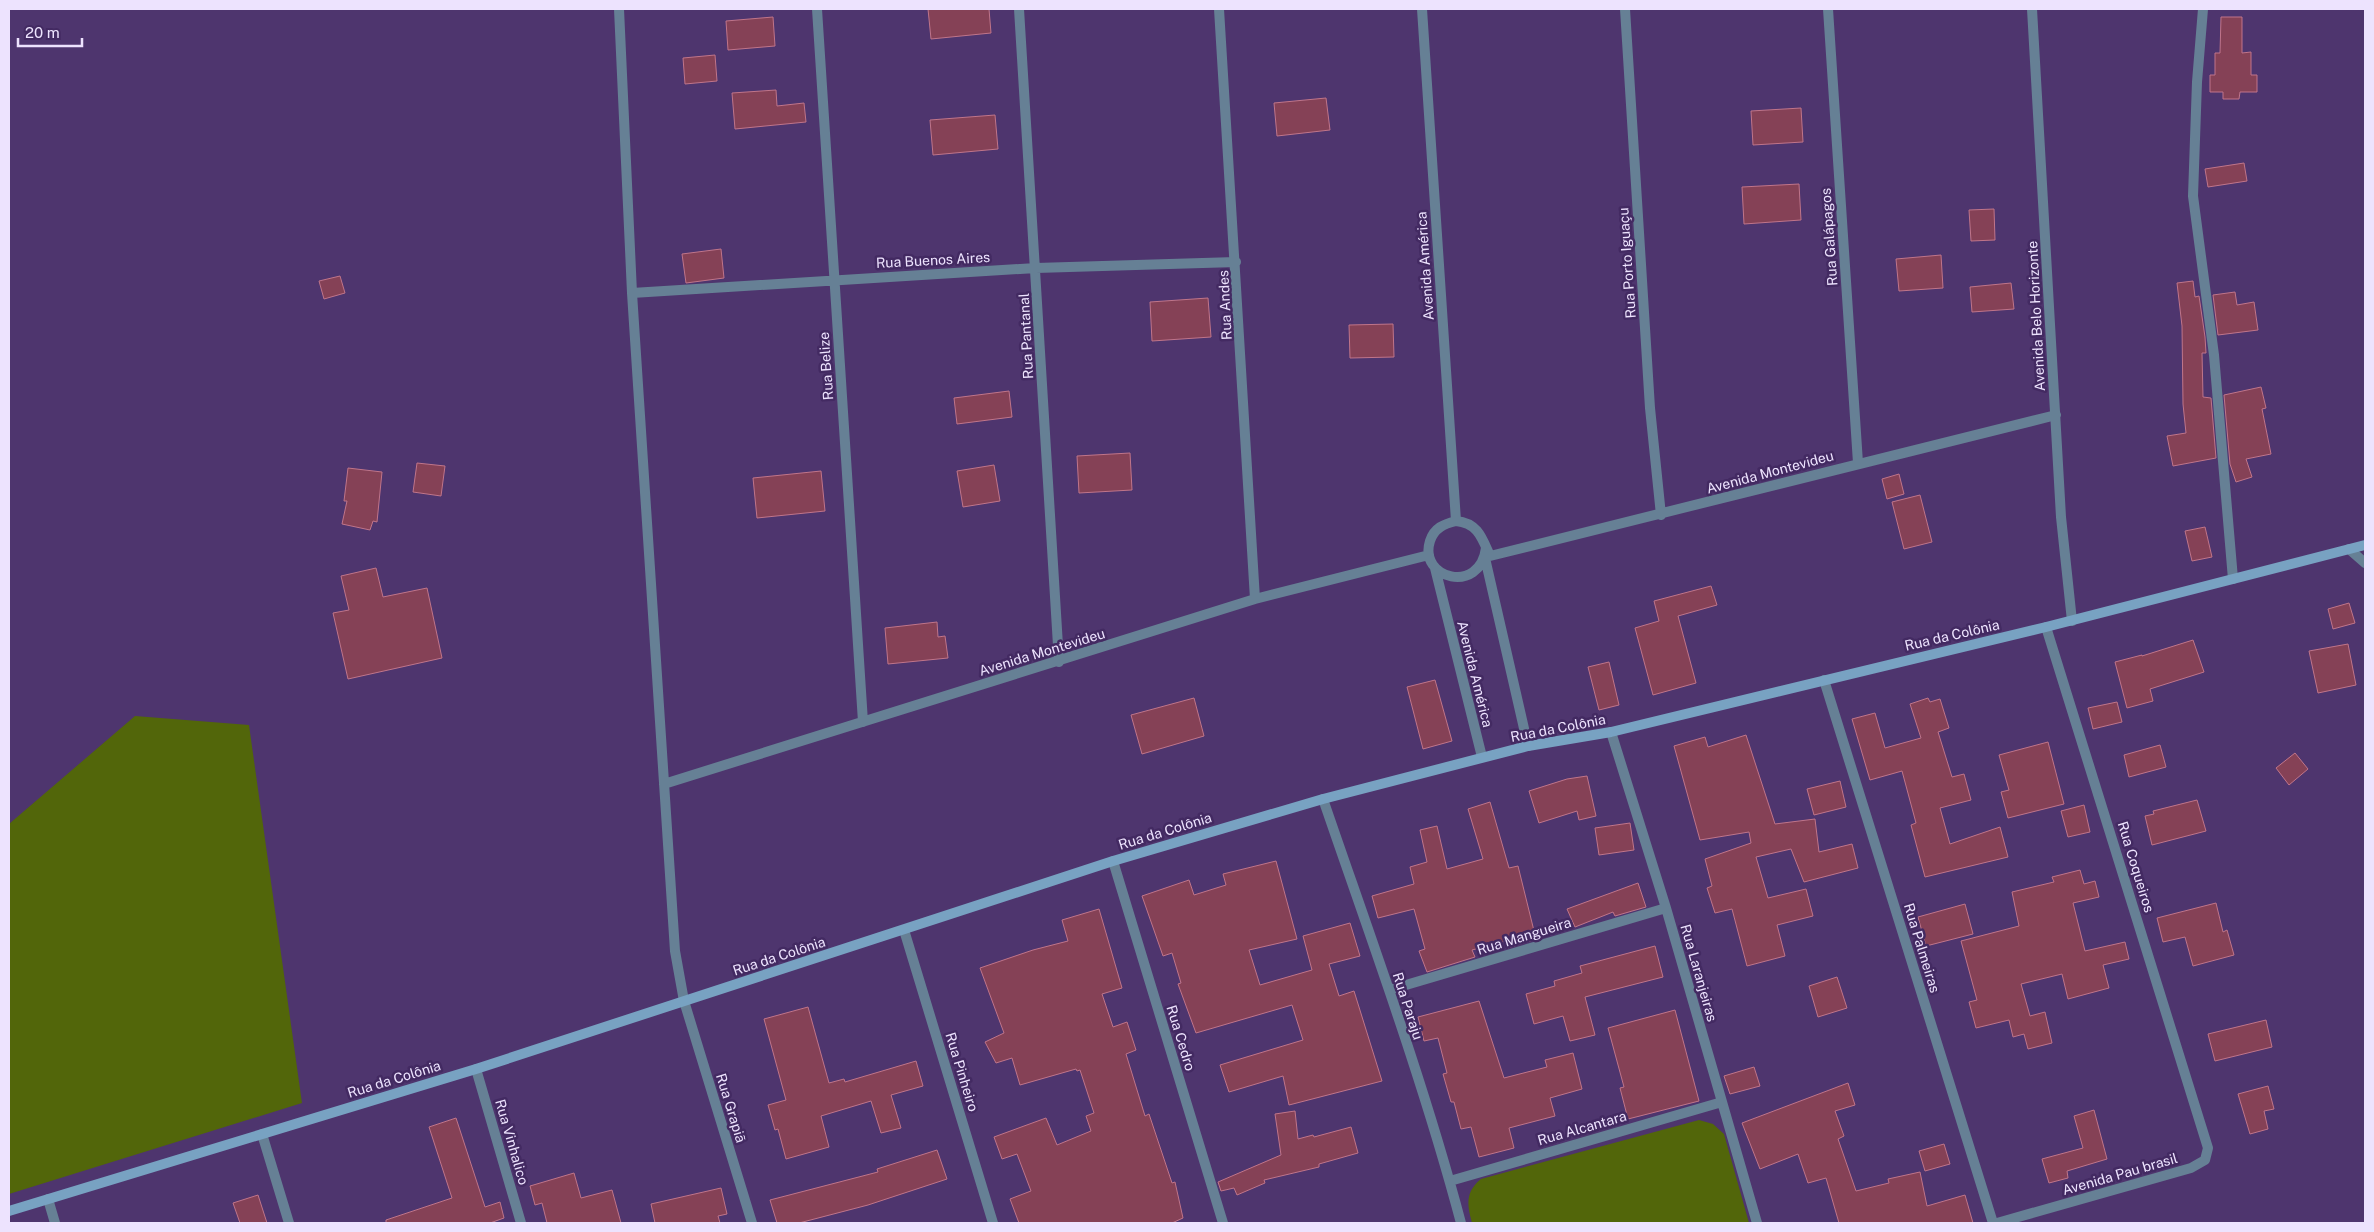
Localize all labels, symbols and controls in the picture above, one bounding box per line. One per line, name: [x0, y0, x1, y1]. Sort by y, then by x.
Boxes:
scale bar: [18, 15, 81, 47]
text: 20 m: [25, 24, 60, 41]
street label: Rua Galápagos: [1818, 188, 1840, 286]
street label: Rua Porto Iguaçu: [1615, 207, 1639, 319]
street label: Avenida América: [1413, 211, 1437, 321]
street label: Avenida Belo Horizonte: [2024, 240, 2048, 392]
street label: Rua Buenos Aires: [876, 249, 990, 271]
street label: Rua Andes: [1215, 270, 1235, 340]
street label: Rua Pantanal: [1016, 293, 1036, 379]
street label: Rua Belize: [816, 331, 836, 401]
street label: Avenida Montevideu: [1705, 447, 1835, 497]
street label: Rua da Colônia: [1903, 616, 2001, 654]
street label: Avenida América: [1454, 619, 1496, 729]
street label: Avenida Montevideu: [977, 625, 1107, 679]
street label: Rua da Colônia: [1509, 711, 1607, 745]
street label: Rua da Colônia: [1116, 809, 1214, 853]
street label: Rua Coqueiros: [2115, 820, 2157, 914]
street label: Rua Palmeiras: [1901, 901, 1943, 995]
street label: Rua Mangueira: [1475, 914, 1573, 958]
street label: Rua Laranjeiras: [1677, 923, 1721, 1023]
street label: Rua da Colônia: [731, 933, 827, 979]
street label: Rua Paraju: [1390, 970, 1426, 1042]
street label: Rua Cedro: [1163, 1003, 1199, 1073]
street label: Rua Pinheiro: [942, 1030, 982, 1114]
street label: Rua da Colônia: [345, 1057, 443, 1101]
street label: Rua Grapiã: [713, 1072, 749, 1144]
street label: Rua Vinhalico: [492, 1097, 532, 1187]
street label: Rua Alcantara: [1536, 1108, 1628, 1148]
street label: Avenida Pau brasil: [2061, 1150, 2179, 1198]

